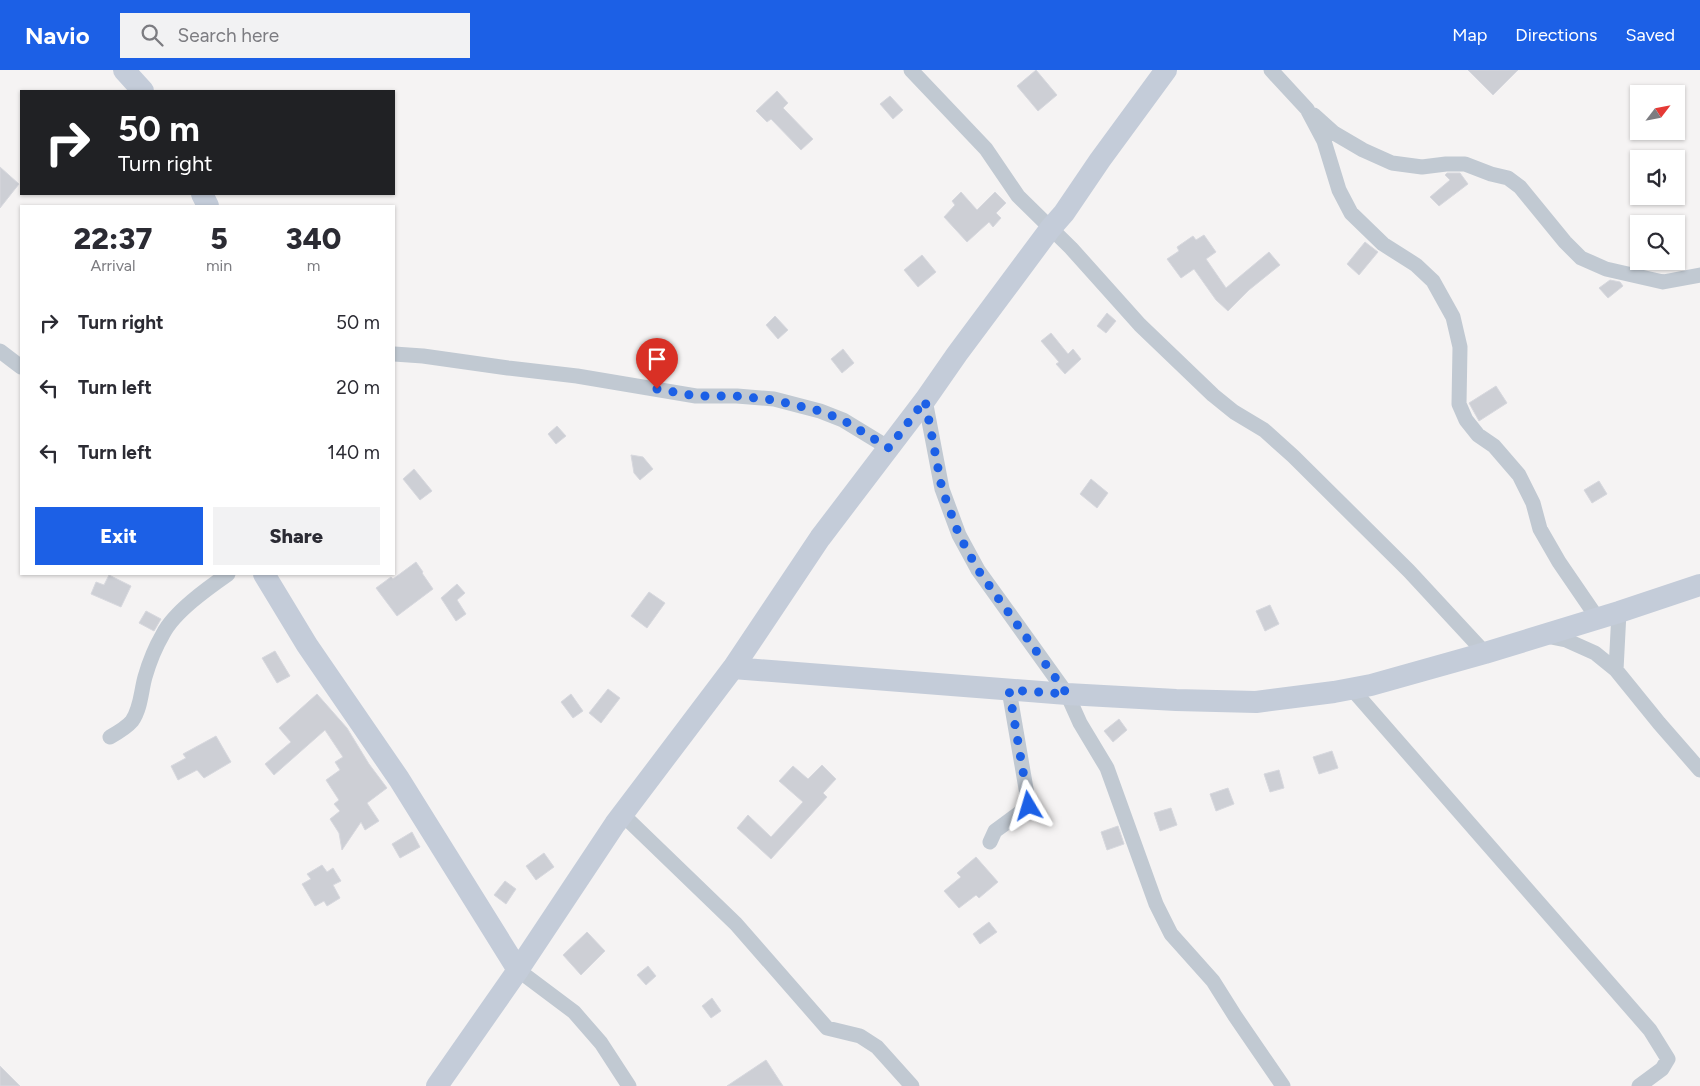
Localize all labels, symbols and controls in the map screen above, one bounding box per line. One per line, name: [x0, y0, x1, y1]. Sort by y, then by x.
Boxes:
search box: [120, 13, 470, 58]
text: Navio: [25, 21, 90, 50]
icon: search: [138, 21, 166, 49]
text: Search here: [178, 24, 279, 47]
text: Map: [1452, 24, 1487, 46]
text: Directions: [1515, 24, 1597, 46]
text: Saved: [1625, 24, 1675, 46]
north arrow: [1630, 85, 1685, 140]
map controls: [1630, 85, 1685, 270]
text: 50 m: [118, 108, 200, 150]
icon: right: [35, 110, 100, 175]
text: Turn right: [118, 150, 213, 177]
button: sound: [1630, 150, 1685, 205]
button: search: [1630, 215, 1685, 270]
text: 22:37: [74, 220, 152, 257]
text: 5: [210, 220, 228, 257]
text: 340: [286, 220, 341, 257]
text: Arrival: [90, 256, 136, 275]
text: min: [206, 256, 232, 275]
text: m: [307, 256, 320, 275]
icon: right: [35, 309, 63, 337]
text: Turn right: [78, 311, 164, 334]
text: 50 m: [336, 311, 380, 334]
pin: [636, 338, 678, 389]
icon: arrive: [643, 345, 671, 373]
icon: left: [35, 374, 63, 402]
text: Turn left: [78, 376, 152, 399]
text: 20 m: [336, 376, 380, 399]
icon: left: [35, 439, 63, 467]
text: Turn left: [78, 441, 152, 464]
text: 140 m: [327, 441, 380, 464]
button: Exit: [35, 507, 203, 565]
button: Share: [213, 507, 380, 565]
position arrow: [1002, 779, 1054, 831]

